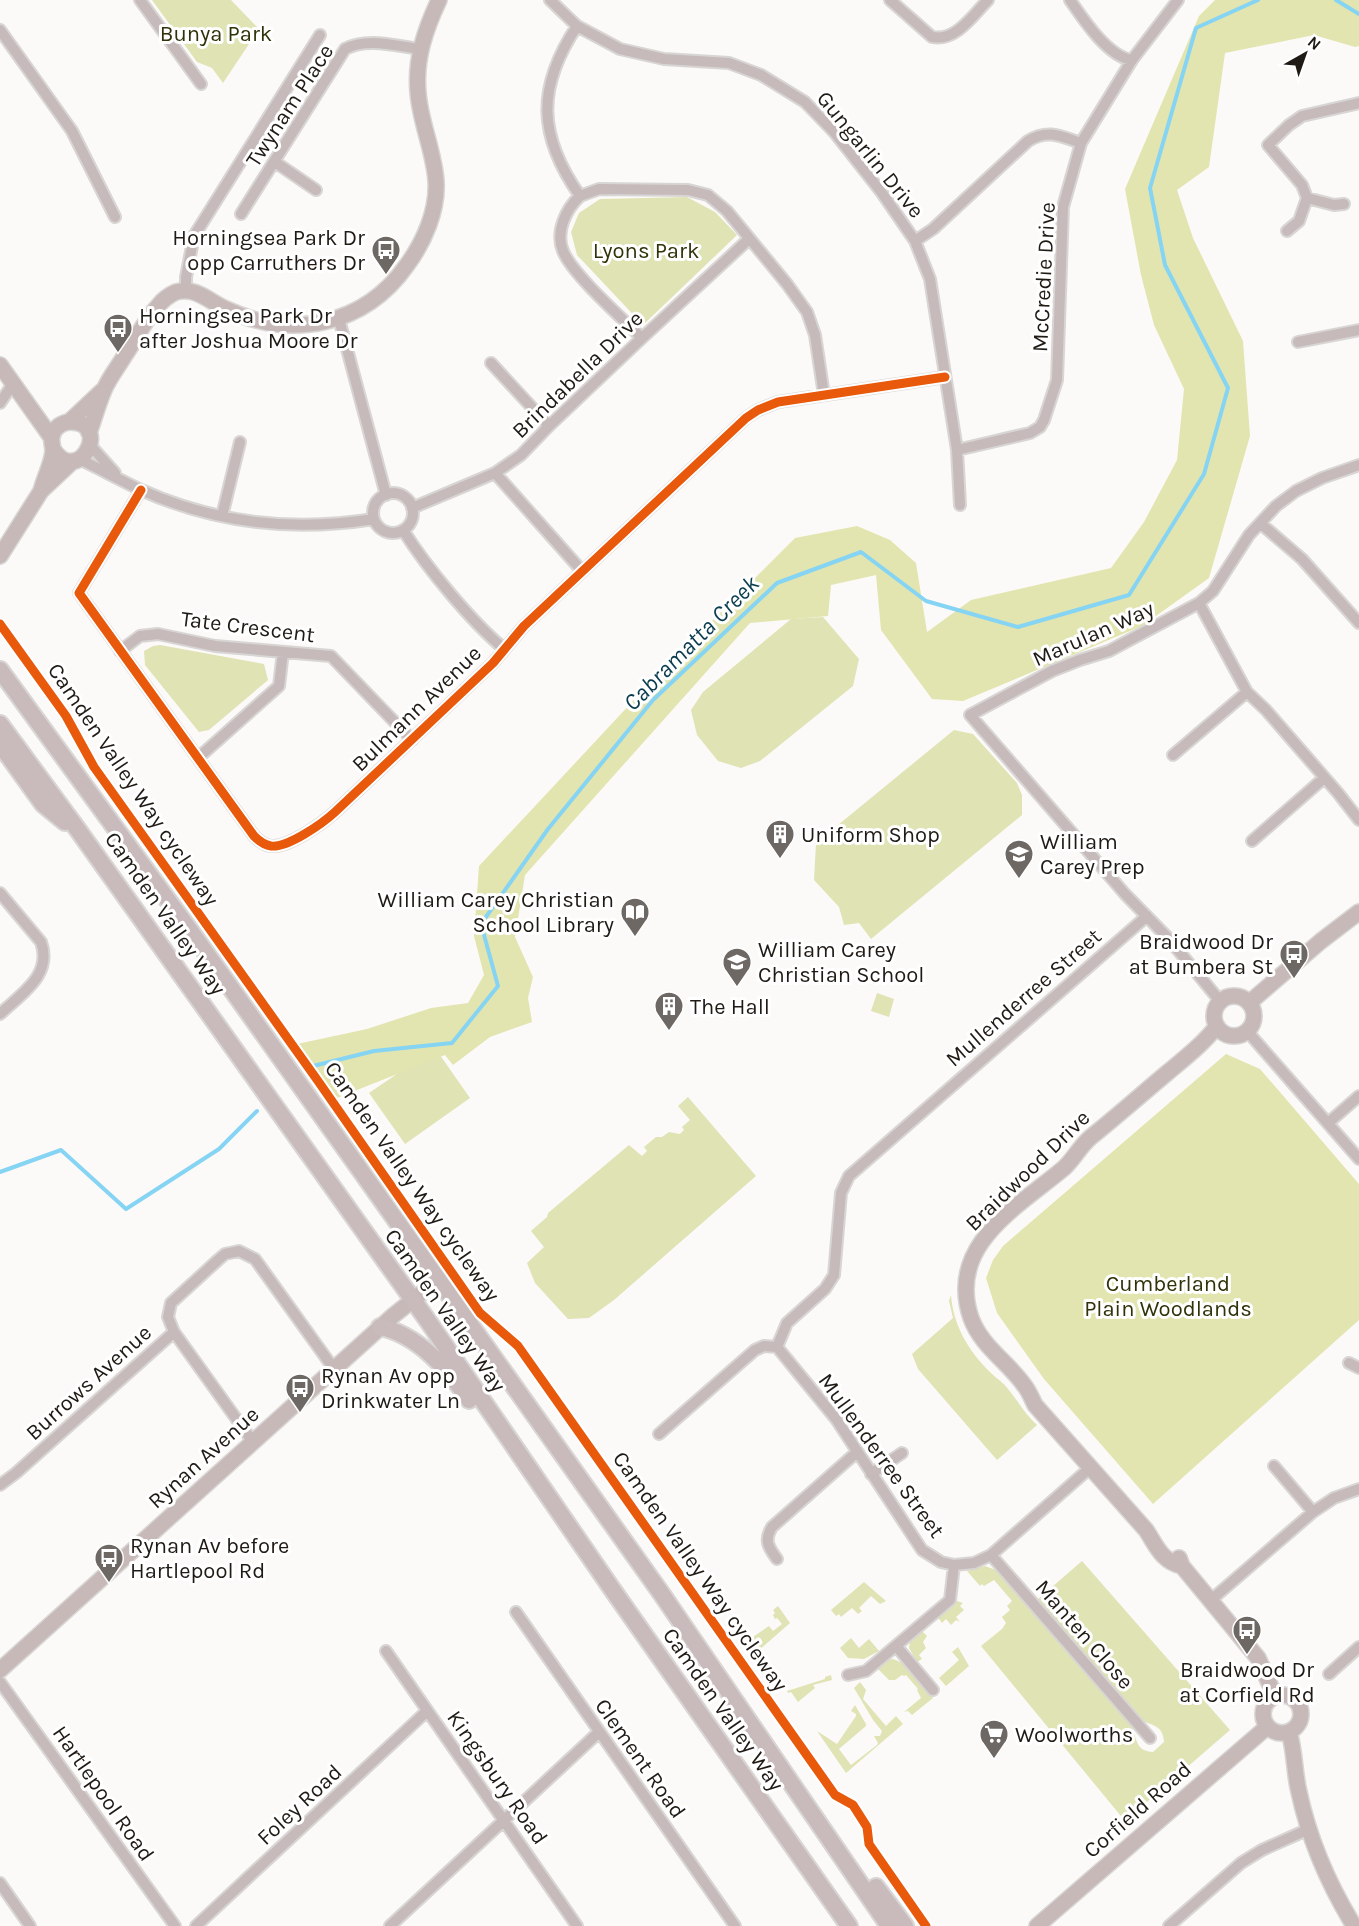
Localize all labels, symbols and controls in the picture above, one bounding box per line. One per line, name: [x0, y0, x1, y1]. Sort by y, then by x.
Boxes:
park label: Bunya Park: [160, 21, 272, 47]
north arrow: [1275, 24, 1335, 84]
text: N: [1304, 32, 1325, 54]
street label: Twynam Place: [241, 39, 339, 172]
street label: Gungarlin Drive: [811, 86, 929, 223]
street label: McCredie Drive: [1027, 201, 1061, 353]
place label: Horningsea Park Dr opp Carruthers Dr: [172, 225, 365, 276]
bus stop icon: Horningsea Park Dr opp Carruthers Dr: [370, 234, 402, 276]
park label: Lyons Park: [593, 238, 699, 264]
place label: Horningsea Park Dr after Joshua Moore Dr: [139, 303, 357, 354]
street label: Brindabella Drive: [507, 306, 649, 444]
bus stop icon: Horningsea Park Dr after Joshua Moore Dr: [102, 312, 134, 354]
water label: Cabramatta Creek: [617, 569, 765, 717]
street label: Marulan Way: [1029, 596, 1158, 672]
street label: Tate Crescent: [180, 606, 316, 648]
street label: Bulmann Avenue: [347, 640, 487, 777]
street label: Camden Valley Way cycleway: [42, 658, 224, 911]
building icon: Uniform Shop: [764, 818, 796, 860]
place label: Uniform Shop: [801, 822, 940, 848]
street label: Camden Valley Way: [99, 827, 231, 1000]
place label: William Carey Prep: [1040, 829, 1145, 880]
school or university icon: William Carey Prep: [1003, 838, 1035, 880]
place label: William Carey Christian School Library: [378, 887, 614, 938]
library icon: William Carey Christian School Library: [619, 896, 651, 938]
street label: Mullenderree Street: [941, 923, 1107, 1072]
place label: Braidwood Dr at Bumbera St: [1129, 929, 1273, 980]
place label: William Carey Christian School: [758, 937, 924, 988]
bus stop icon: Braidwood Dr at Bumbera St: [1278, 938, 1310, 980]
school or university icon: William Carey Christian School: [721, 946, 753, 988]
building icon: The Hall: [653, 990, 685, 1032]
place label: The Hall: [690, 994, 770, 1020]
street label: Camden Valley Way cycleway: [319, 1057, 505, 1307]
street label: Braidwood Drive: [960, 1105, 1095, 1237]
street label: Camden Valley Way: [379, 1224, 511, 1397]
park label: Cumberland Plain Woodlands: [1084, 1271, 1252, 1322]
street label: Burrows Avenue: [20, 1320, 157, 1446]
place label: Rynan Av opp Drinkwater Ln: [321, 1363, 460, 1414]
street label: Mullenderree Street: [813, 1368, 950, 1543]
bus stop icon: Rynan Av opp Drinkwater Ln: [284, 1372, 316, 1414]
street label: Rynan Avenue: [143, 1401, 264, 1514]
street label: Camden Valley Way cycleway: [607, 1447, 793, 1697]
place label: Rynan Av before Hartlepool Rd: [130, 1533, 289, 1584]
bus stop icon: Rynan Av before Hartlepool Rd: [93, 1542, 125, 1584]
street label: Manten Close: [1030, 1575, 1139, 1695]
bus stop icon: Braidwood Dr at Corfield Rd: [1231, 1614, 1263, 1656]
street label: Camden Valley Way: [657, 1623, 789, 1796]
place label: Braidwood Dr at Corfield Rd: [1179, 1657, 1315, 1708]
street label: Clement Road: [589, 1694, 691, 1823]
street label: Kingsbury Road: [441, 1706, 553, 1850]
supermarket icon: Woolworths: [978, 1718, 1010, 1760]
street label: Hartlepool Road: [47, 1721, 160, 1866]
place label: Woolworths: [1015, 1722, 1133, 1748]
street label: Corfield Road: [1079, 1756, 1197, 1864]
street label: Foley Road: [252, 1759, 347, 1851]

